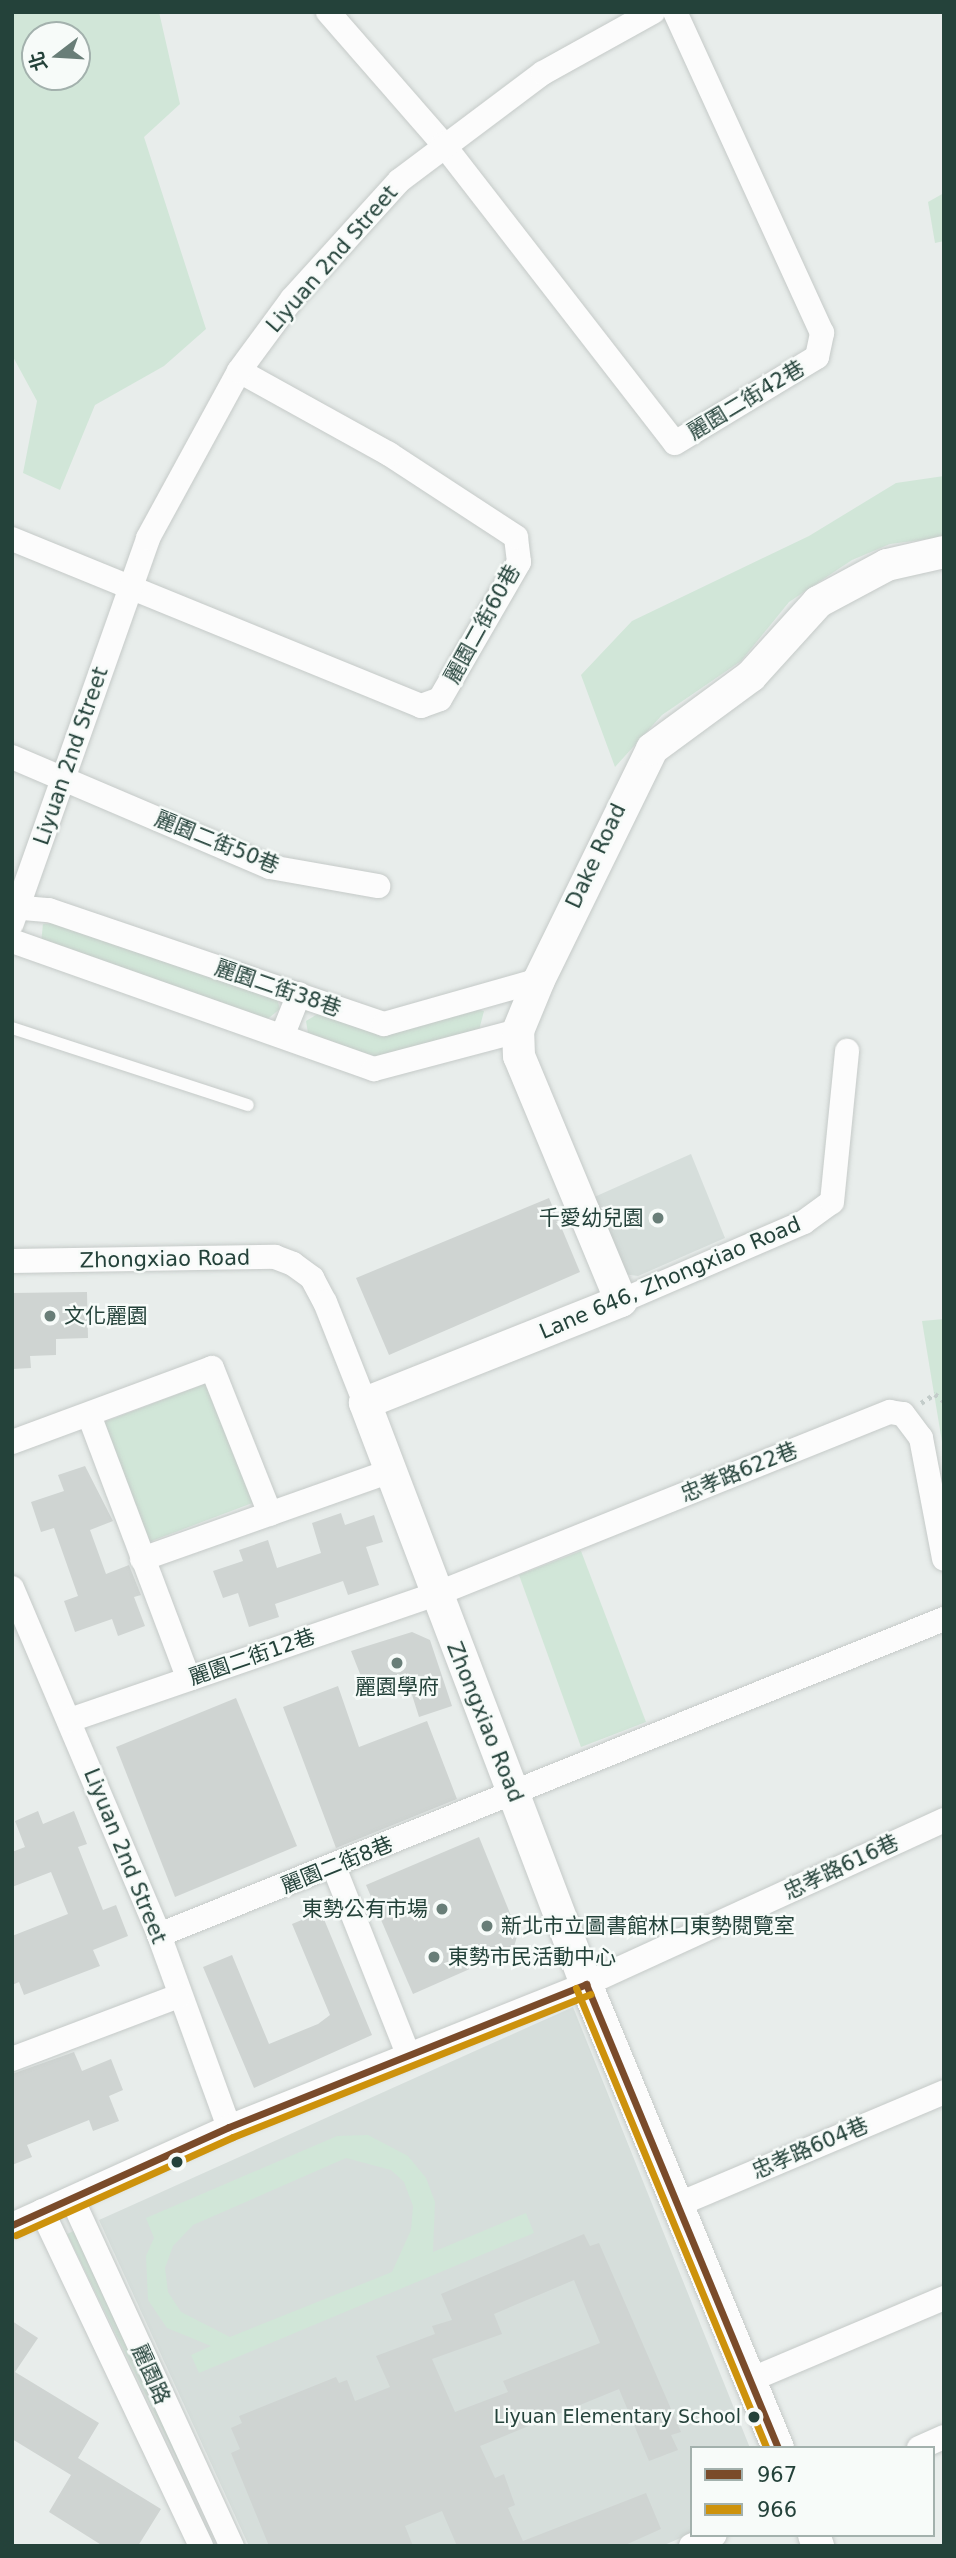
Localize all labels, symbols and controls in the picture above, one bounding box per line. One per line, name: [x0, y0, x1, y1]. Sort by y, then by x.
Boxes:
north arrow: [21, 21, 91, 91]
text: 北: [25, 49, 51, 74]
street label: Liyuan 2nd Street: [261, 180, 403, 338]
street label: 麗園二街42巷: [683, 355, 809, 445]
street label: 麗園二街60巷: [439, 560, 525, 688]
street label: Liyuan 2nd Street: [29, 664, 113, 848]
street label: Dake Road: [561, 800, 631, 912]
street label: 麗園二街50巷: [151, 806, 283, 878]
street label: 麗園二街38巷: [212, 955, 344, 1021]
place label: 千愛幼兒園: [539, 1205, 644, 1231]
marker: 千愛幼兒園: [650, 1210, 666, 1226]
street label: Lane 646, Zhongxiao Road: [536, 1211, 804, 1345]
street label: Zhongxiao Road: [80, 1245, 250, 1273]
place label: 文化麗園: [64, 1303, 148, 1329]
marker: 文化麗園: [42, 1308, 58, 1324]
street label: 忠孝路622巷: [677, 1437, 801, 1507]
street label: 麗園二街12巷: [186, 1624, 318, 1690]
street label: Zhongxiao Road: [441, 1638, 529, 1806]
marker: 麗園學府: [389, 1655, 405, 1671]
place label: 麗園學府: [355, 1674, 439, 1700]
street label: Liyuan 2nd Street: [78, 1765, 172, 1947]
street label: 忠孝路616巷: [779, 1829, 903, 1905]
street label: 麗園二街8巷: [277, 1831, 397, 1899]
place label: 東勢公有市場: [302, 1896, 428, 1922]
marker: 東勢公有市場: [434, 1901, 450, 1917]
place label: 新北市立圖書館林口東勢閱覽室: [501, 1913, 795, 1939]
marker: 新北市立圖書館林口東勢閱覽室: [479, 1918, 495, 1934]
place label: 東勢市民活動中心: [448, 1944, 616, 1970]
marker: 東勢市民活動中心: [426, 1949, 442, 1965]
street label: 忠孝路604巷: [748, 2112, 872, 2184]
unlabelled marker: [170, 2155, 184, 2169]
street label: 麗園路: [127, 2340, 175, 2408]
place label: Liyuan Elementary School: [494, 2406, 741, 2428]
marker: Liyuan Elementary School: [747, 2410, 761, 2424]
legend: [690, 2446, 935, 2537]
text: 967: [757, 2463, 797, 2487]
text: 966: [757, 2498, 797, 2522]

